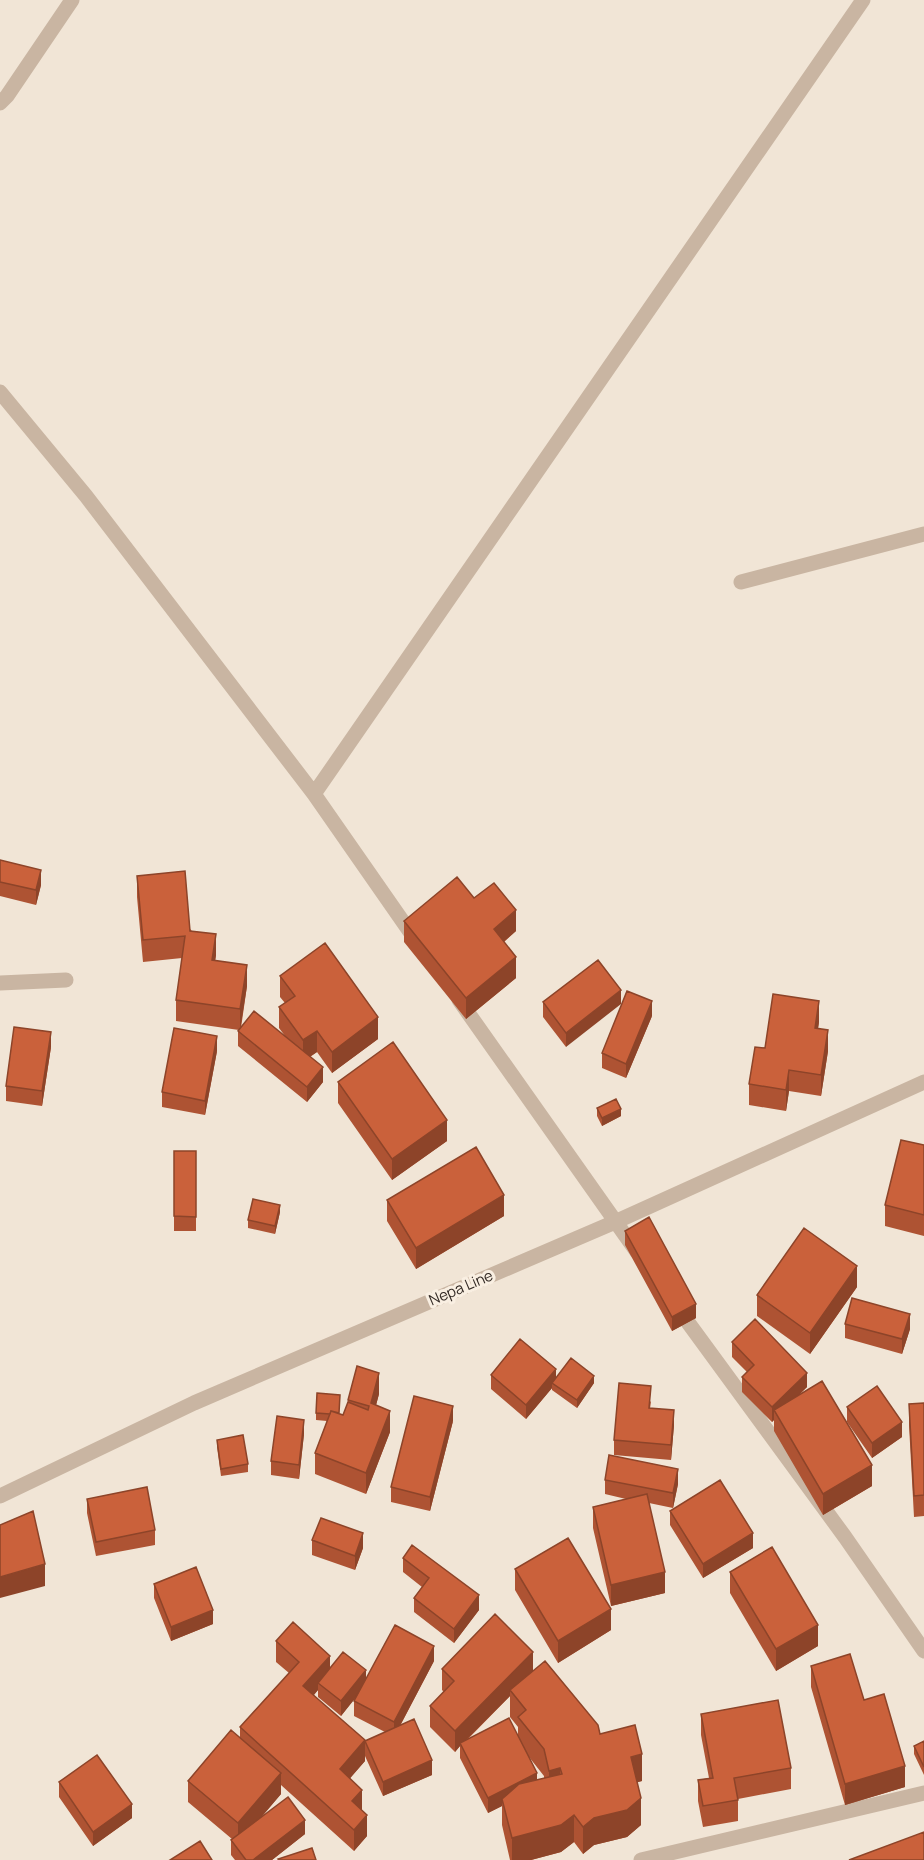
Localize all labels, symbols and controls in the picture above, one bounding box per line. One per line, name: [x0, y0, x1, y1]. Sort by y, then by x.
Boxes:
street label: Nepa Line: [425, 1265, 496, 1310]

